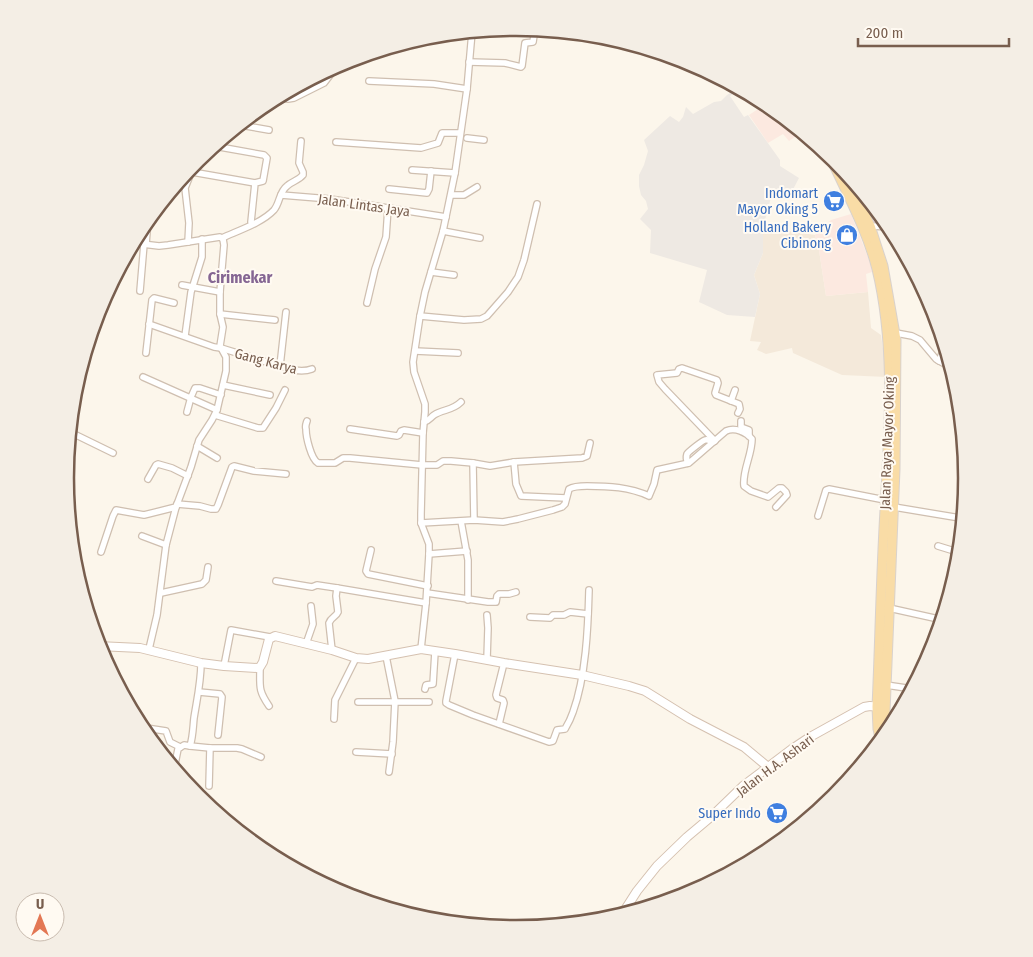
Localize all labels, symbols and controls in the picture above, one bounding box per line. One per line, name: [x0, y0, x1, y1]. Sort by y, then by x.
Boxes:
scale bar: [858, 15, 1009, 47]
text: 200 m: [866, 24, 903, 42]
place label: Indomart Mayor Oking 5: [737, 185, 818, 218]
supermarket icon: Indomart Mayor Oking 5: [822, 189, 846, 213]
street label: Jalan Lintas Jaya: [317, 191, 411, 220]
place label: Holland Bakery Cibinong: [744, 219, 832, 252]
shop icon: Holland Bakery Cibinong: [835, 223, 859, 247]
district label: Cirimekar: [208, 268, 272, 287]
street label: Gang Karya: [233, 345, 299, 378]
street label: Jalan Raya Mayor Oking: [877, 376, 898, 510]
street label: Jalan H.A. Ashari: [733, 731, 818, 800]
supermarket icon: Super Indo: [765, 801, 789, 825]
place label: Super Indo: [698, 805, 761, 822]
north arrow: [15, 892, 65, 942]
text: U: [36, 896, 44, 913]

